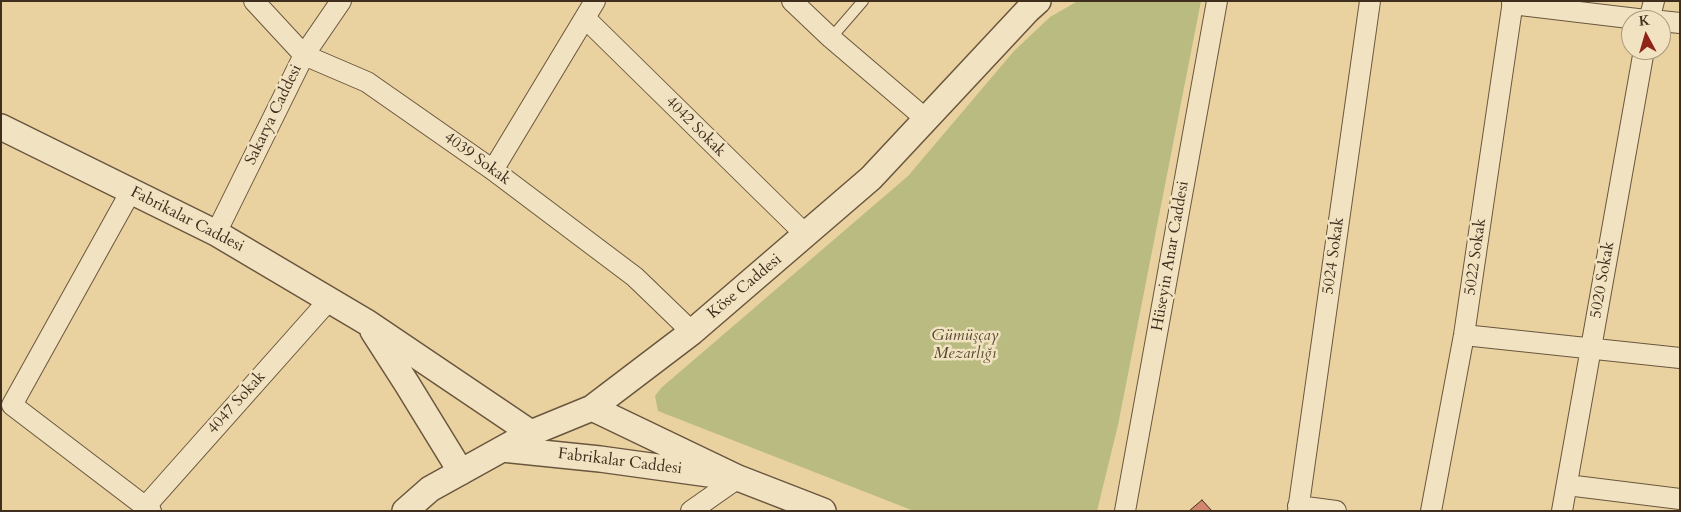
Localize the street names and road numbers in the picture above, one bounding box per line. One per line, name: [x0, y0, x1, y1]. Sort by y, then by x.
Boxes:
street label: Sakarya Caddesi: [241, 62, 307, 168]
street label: 4042 Sokak: [661, 93, 729, 161]
street label: 4039 Sokak: [440, 128, 514, 190]
street label: Hüseyin Anar Caddesi: [1148, 180, 1194, 332]
street label: Fabrikalar Caddesi: [127, 183, 247, 257]
street label: 5024 Sokak: [1319, 216, 1349, 296]
street label: 5022 Sokak: [1461, 217, 1491, 297]
street label: 5020 Sokak: [1587, 240, 1619, 320]
street label: Köse Caddesi: [704, 250, 786, 324]
street label: 4047 Sokak: [204, 368, 270, 438]
street label: Fabrikalar Caddesi: [557, 445, 683, 479]

